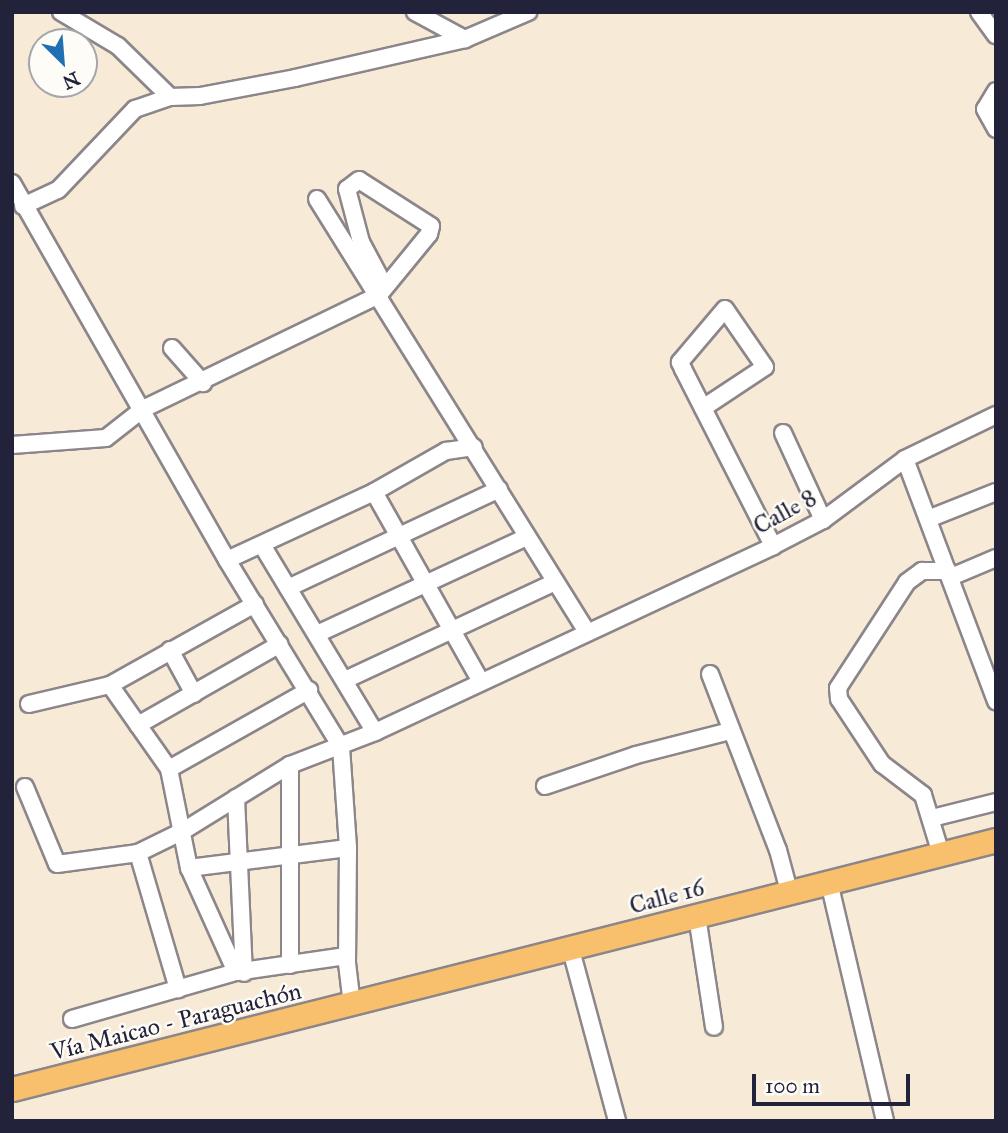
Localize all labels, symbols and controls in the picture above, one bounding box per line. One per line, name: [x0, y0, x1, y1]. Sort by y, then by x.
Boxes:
north arrow: [28, 28, 98, 98]
text: N: [59, 67, 83, 95]
street label: Calle 8: [749, 483, 821, 541]
street label: Calle 16: [626, 873, 708, 921]
street label: Vía Maicao - Paraguachón: [48, 977, 304, 1067]
scale bar: [756, 1060, 914, 1104]
text: 100 m: [765, 1073, 820, 1099]

